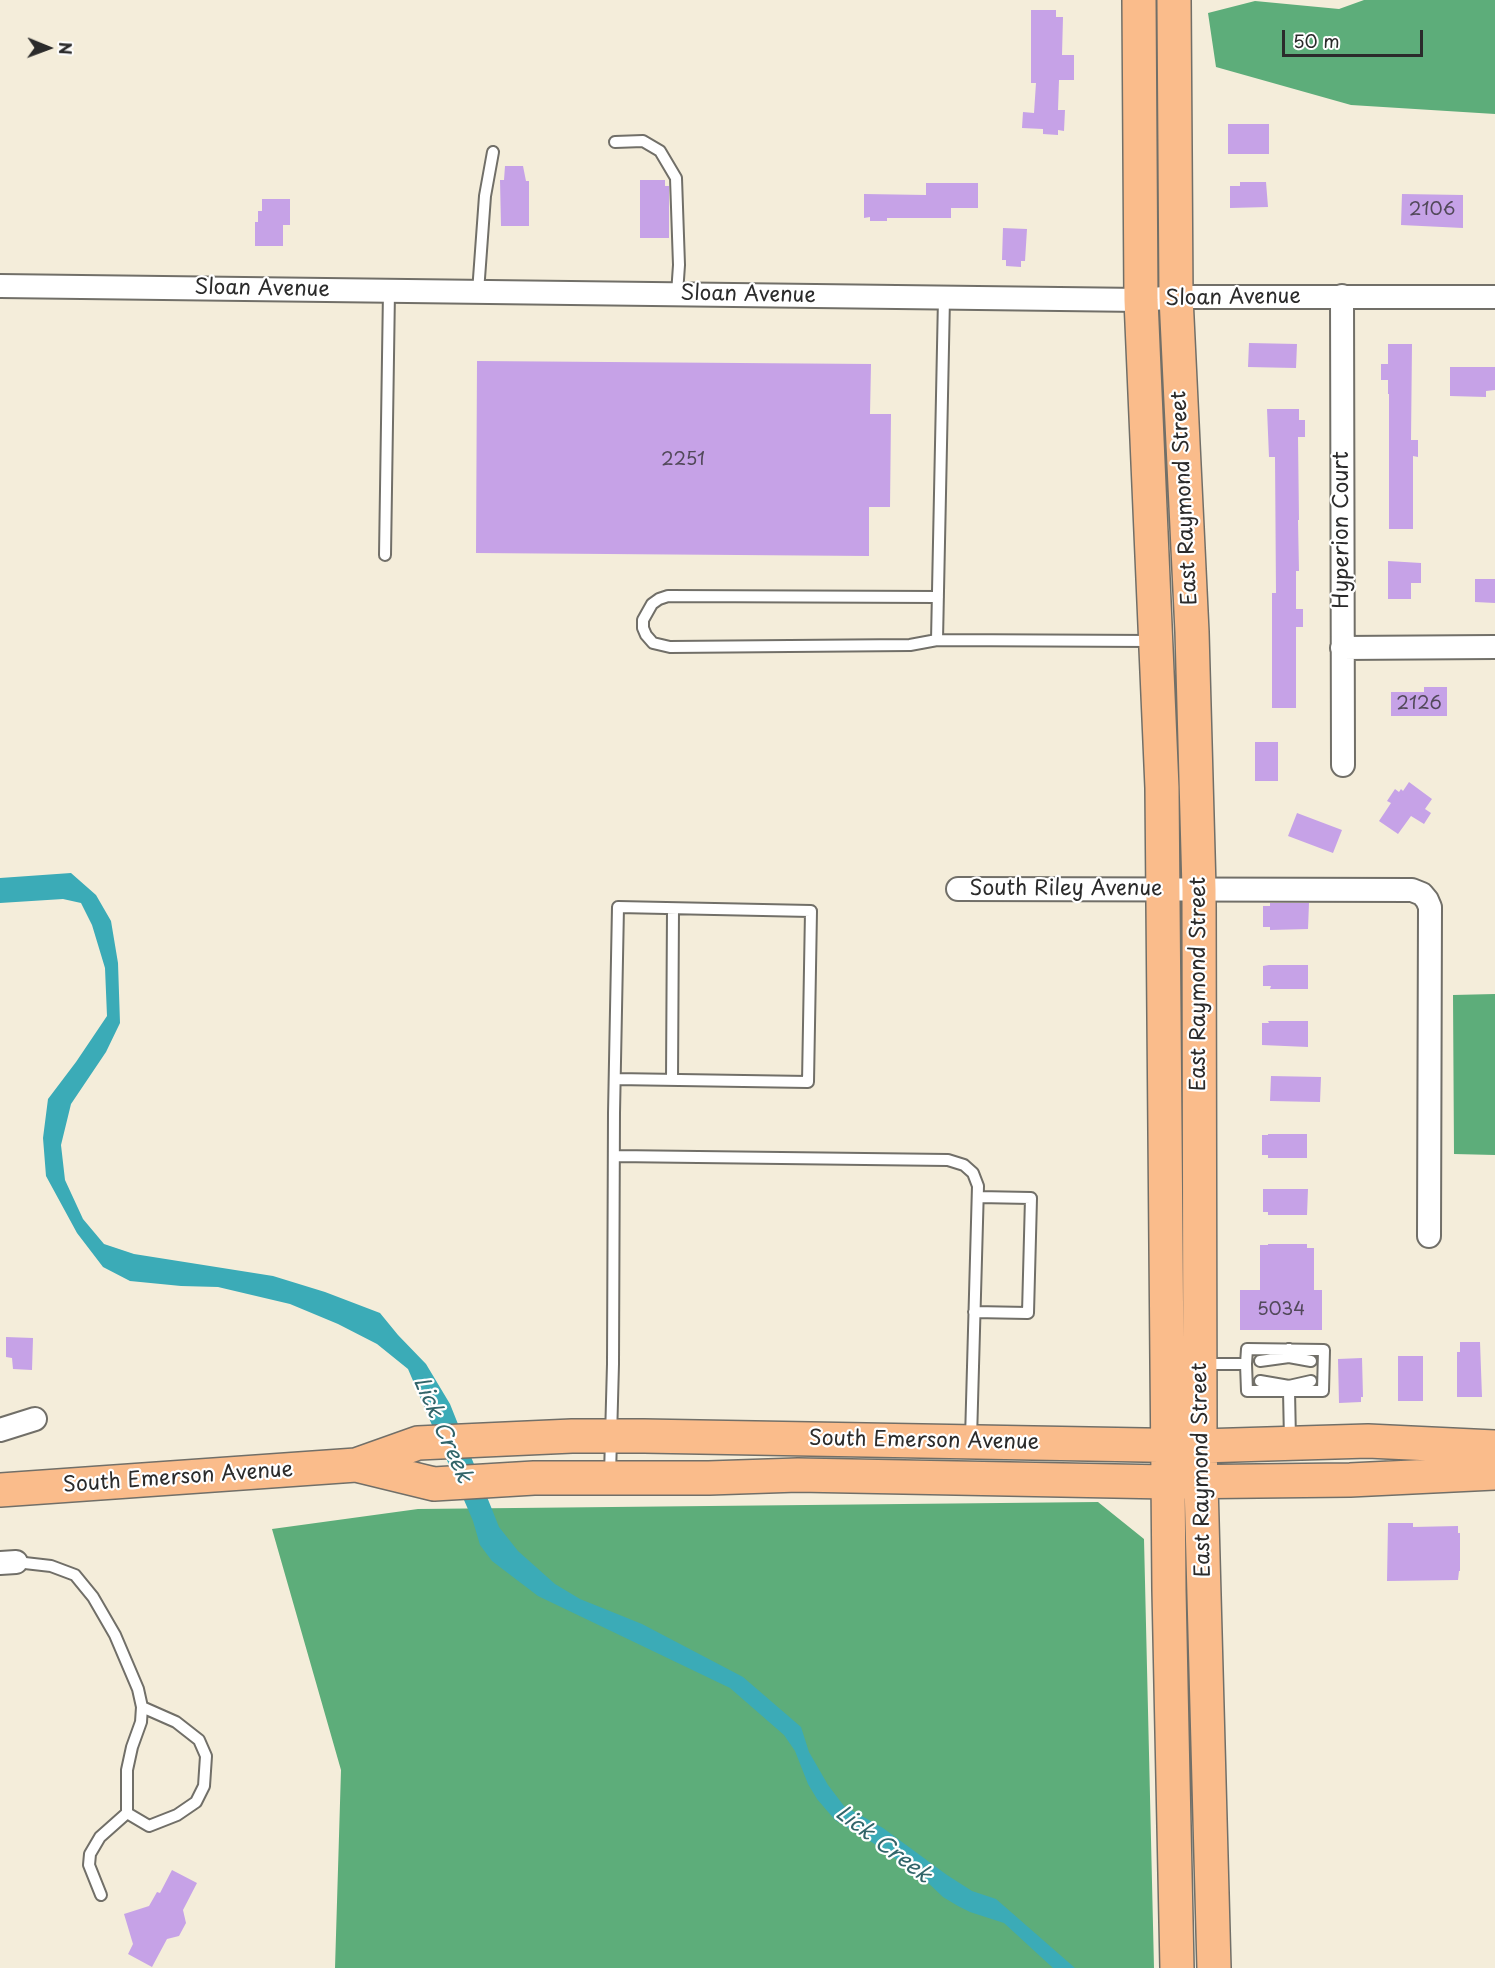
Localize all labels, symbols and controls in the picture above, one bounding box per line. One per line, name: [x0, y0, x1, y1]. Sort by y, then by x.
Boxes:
north arrow: [18, 18, 78, 78]
scale bar: [1285, 18, 1426, 56]
text: 50 m: [1293, 27, 1340, 54]
text: N: [54, 42, 78, 55]
house number: 2106: [1409, 199, 1455, 221]
street label: Sloan Avenue: [194, 275, 330, 303]
street label: Sloan Avenue: [680, 281, 816, 309]
street label: Sloan Avenue: [1165, 284, 1301, 312]
street label: East Raymond Street: [1167, 390, 1203, 606]
house number: 2251: [661, 449, 705, 471]
street label: Hyperion Court: [1329, 451, 1355, 609]
house number: 2126: [1396, 693, 1442, 715]
street label: South Riley Avenue: [969, 876, 1163, 902]
street label: East Raymond Street: [1186, 877, 1212, 1091]
house number: 5034: [1257, 1299, 1305, 1321]
street label: East Raymond Street: [1188, 1362, 1216, 1578]
water label: Lick Creek: [407, 1373, 477, 1487]
street label: South Emerson Avenue: [809, 1426, 1039, 1456]
street label: South Emerson Avenue: [62, 1457, 294, 1499]
water label: Lick Creek: [830, 1800, 936, 1890]

